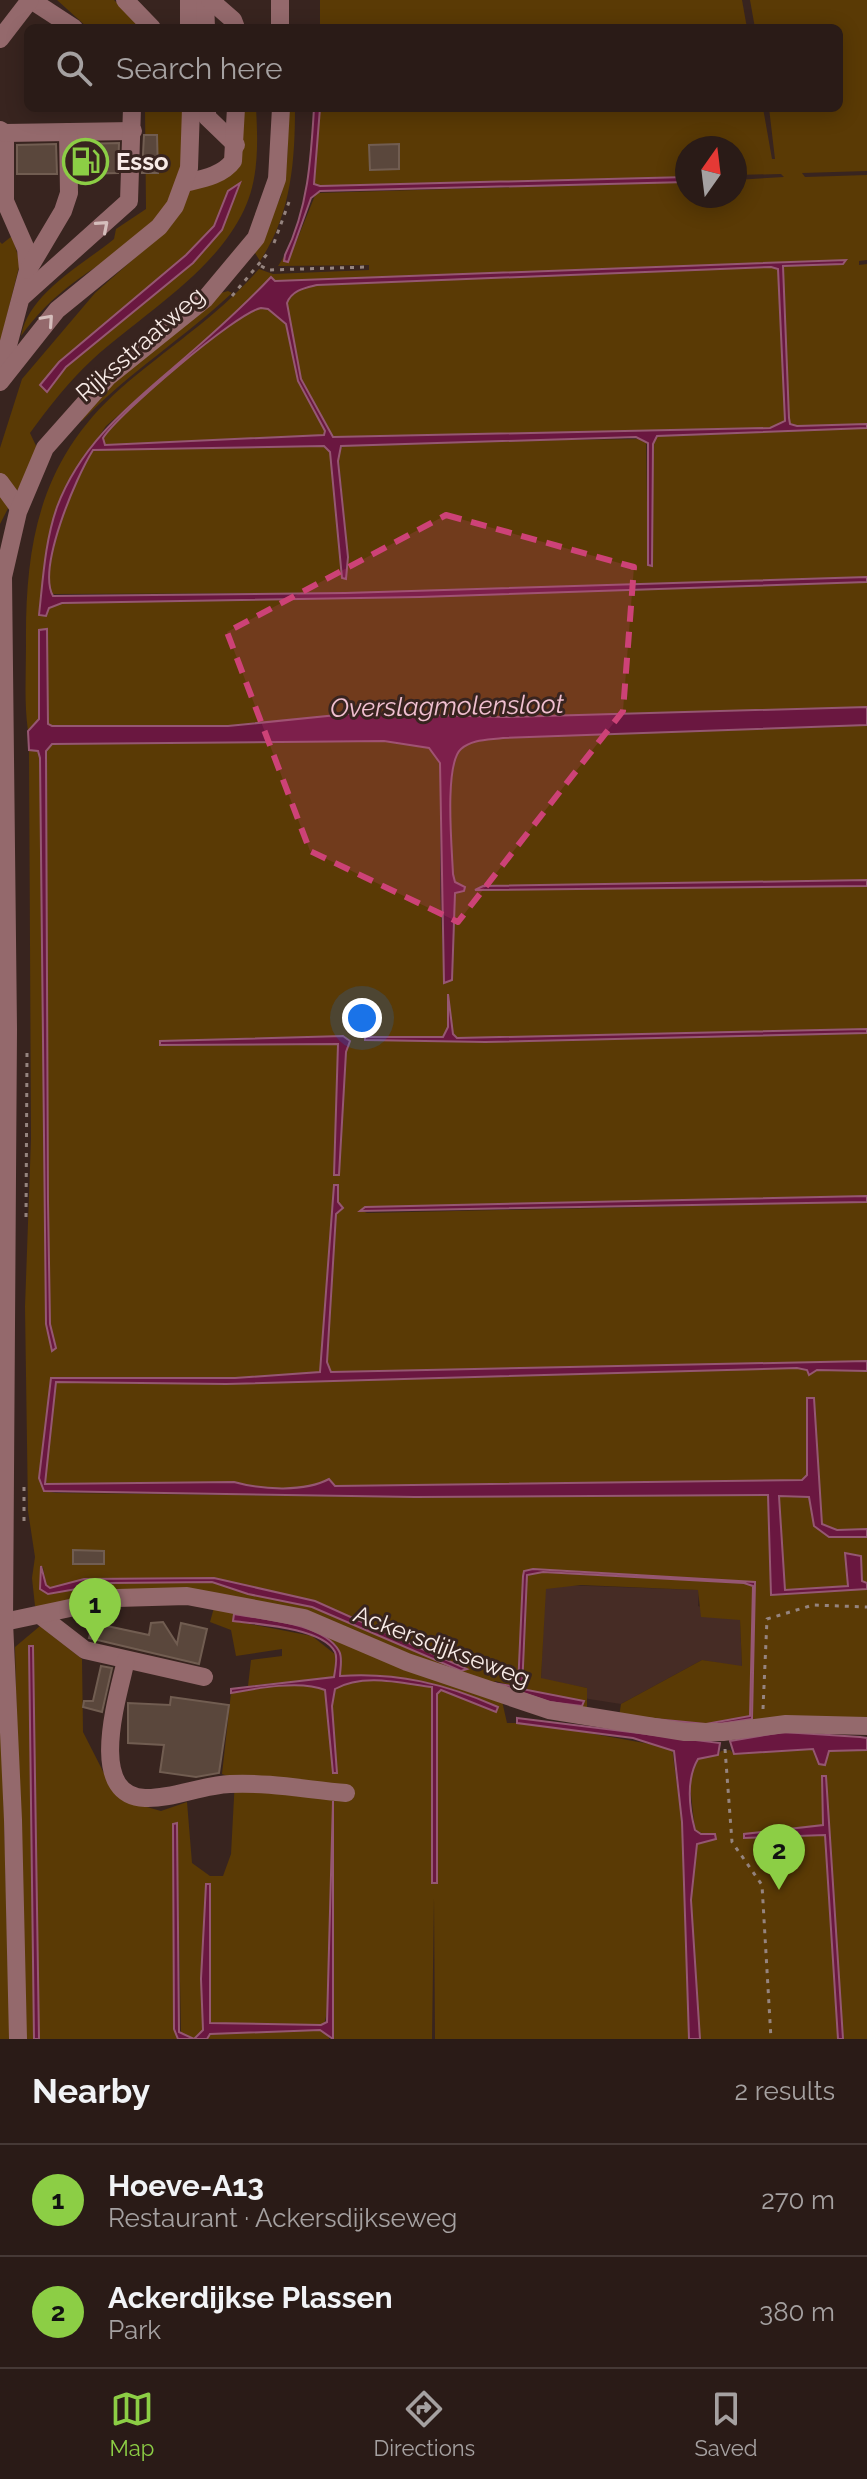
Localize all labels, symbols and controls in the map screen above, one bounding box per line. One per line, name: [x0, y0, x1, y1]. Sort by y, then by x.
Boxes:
search box: [24, 24, 843, 112]
icon: search: [52, 46, 96, 90]
text: Search here: [116, 51, 283, 86]
north arrow: [675, 136, 747, 208]
fuel station icon: Esso: [61, 137, 109, 185]
place label: Esso: [116, 147, 169, 176]
one-way arrow: [93, 222, 108, 236]
street label: Rijksstraatweg: [70, 280, 210, 408]
one-way arrow: [38, 315, 53, 329]
water label: Overslagmolensloot: [330, 689, 565, 723]
your location: [342, 998, 382, 1038]
pin: 1: [69, 1578, 121, 1644]
street label: Ackersdijkseweg: [350, 1599, 534, 1693]
pin: 2: [753, 1824, 805, 1890]
text: Nearby: [32, 2071, 150, 2111]
text: 2 results: [735, 2076, 835, 2106]
text: Hoeve-A13: [108, 2168, 264, 2203]
text: 1: [52, 2185, 64, 2215]
text: 270 m: [761, 2185, 835, 2215]
text: Restaurant · Ackersdijkseweg: [108, 2203, 457, 2233]
text: Ackerdijkse Plassen: [108, 2280, 393, 2315]
text: 2: [51, 2297, 65, 2327]
text: 380 m: [759, 2297, 835, 2327]
text: Park: [108, 2315, 161, 2345]
tab: Map: [110, 2387, 154, 2461]
tab: Directions: [374, 2387, 475, 2461]
tab: Saved: [694, 2387, 757, 2461]

